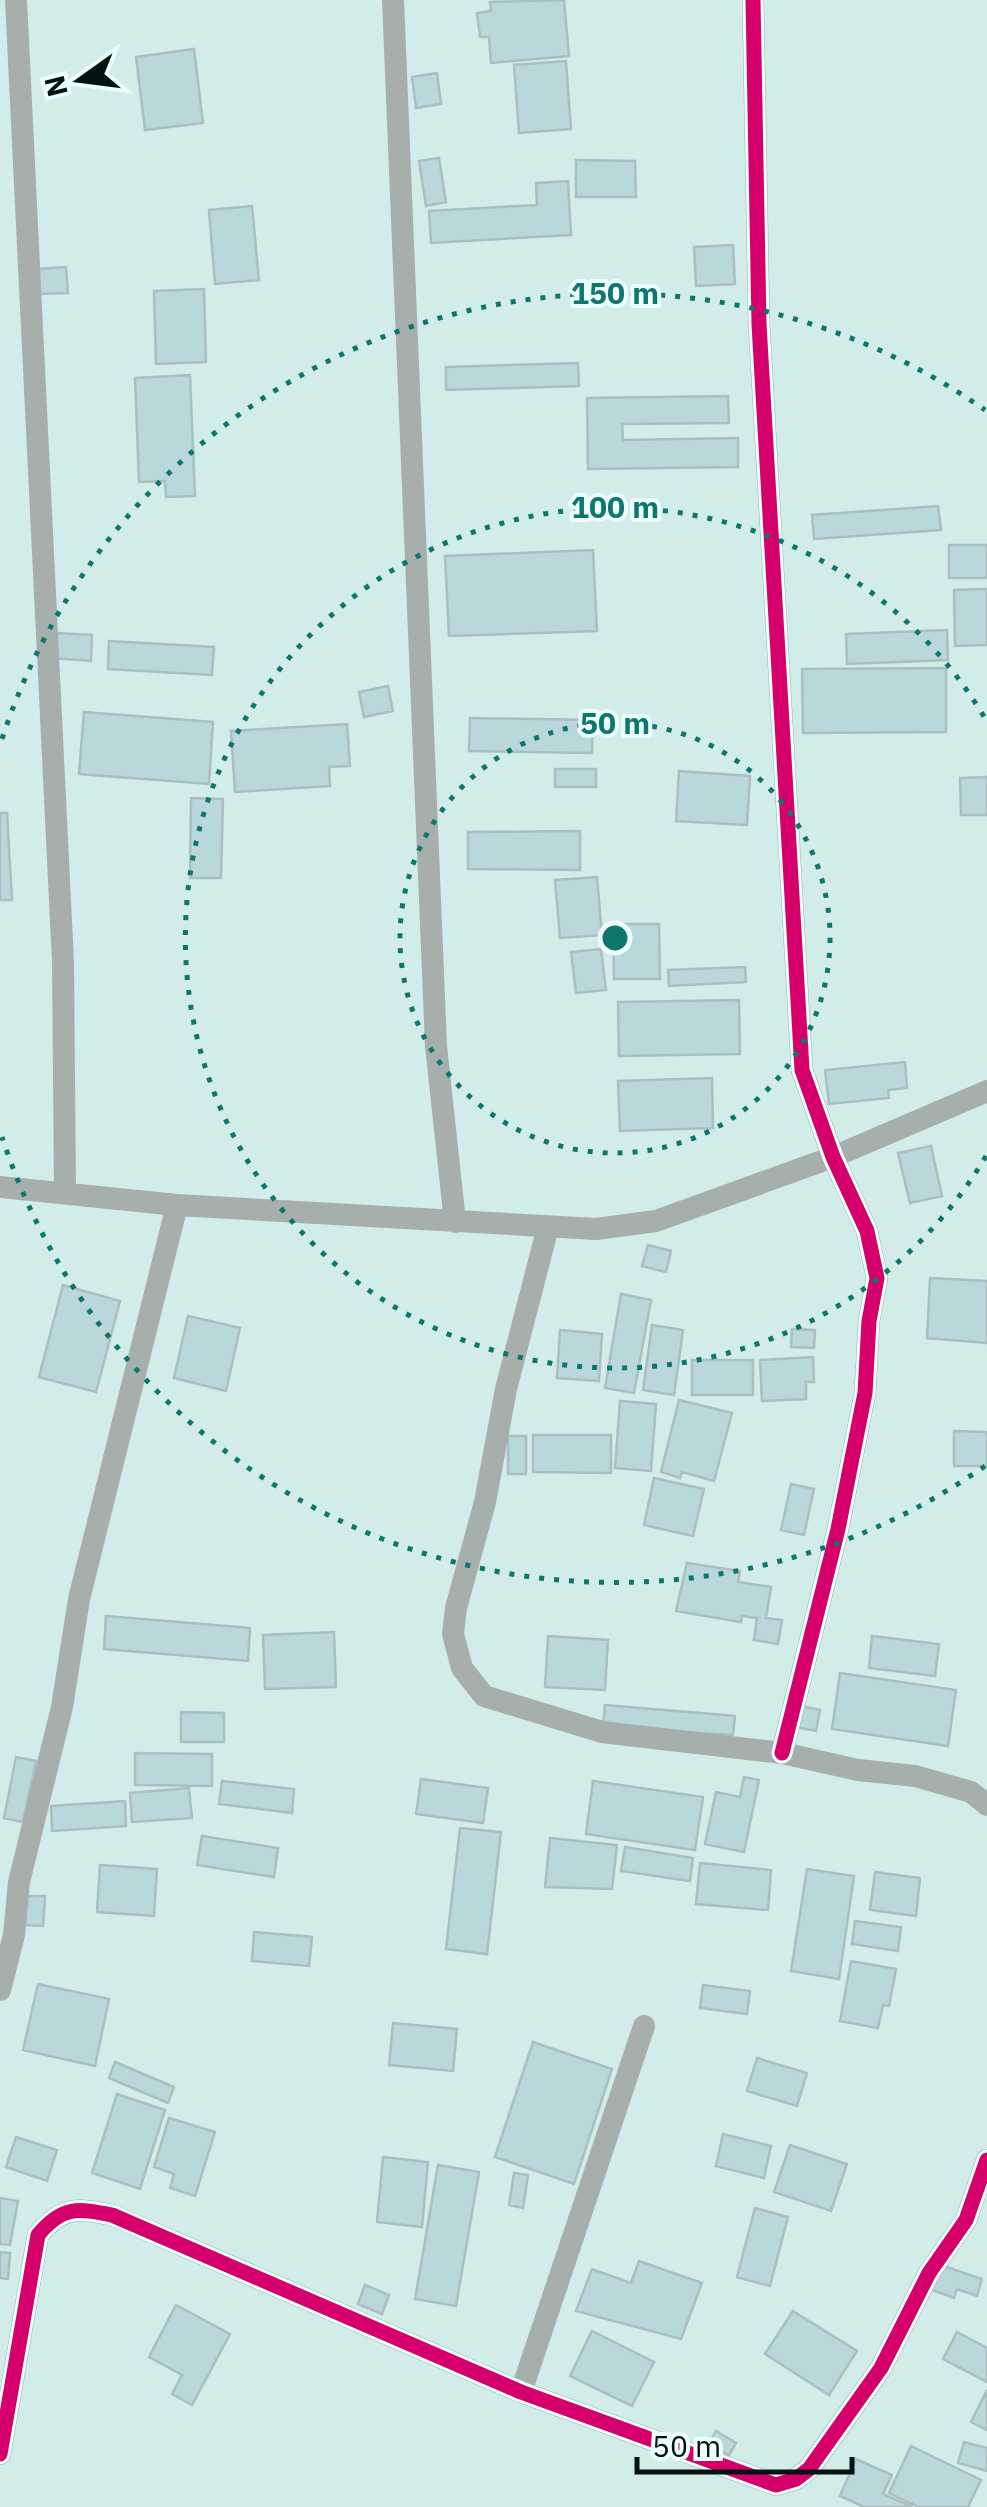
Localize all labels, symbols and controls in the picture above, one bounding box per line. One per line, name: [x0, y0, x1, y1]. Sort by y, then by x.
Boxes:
north arrow: [30, 30, 130, 130]
text: N: [35, 72, 76, 100]
text: 150 m: [571, 273, 659, 312]
text: 100 m: [571, 487, 659, 526]
text: 50 m: [580, 703, 650, 742]
centre of rings: [597, 920, 633, 956]
scale bar: [637, 2412, 852, 2474]
text: 50 m: [652, 2426, 721, 2465]

